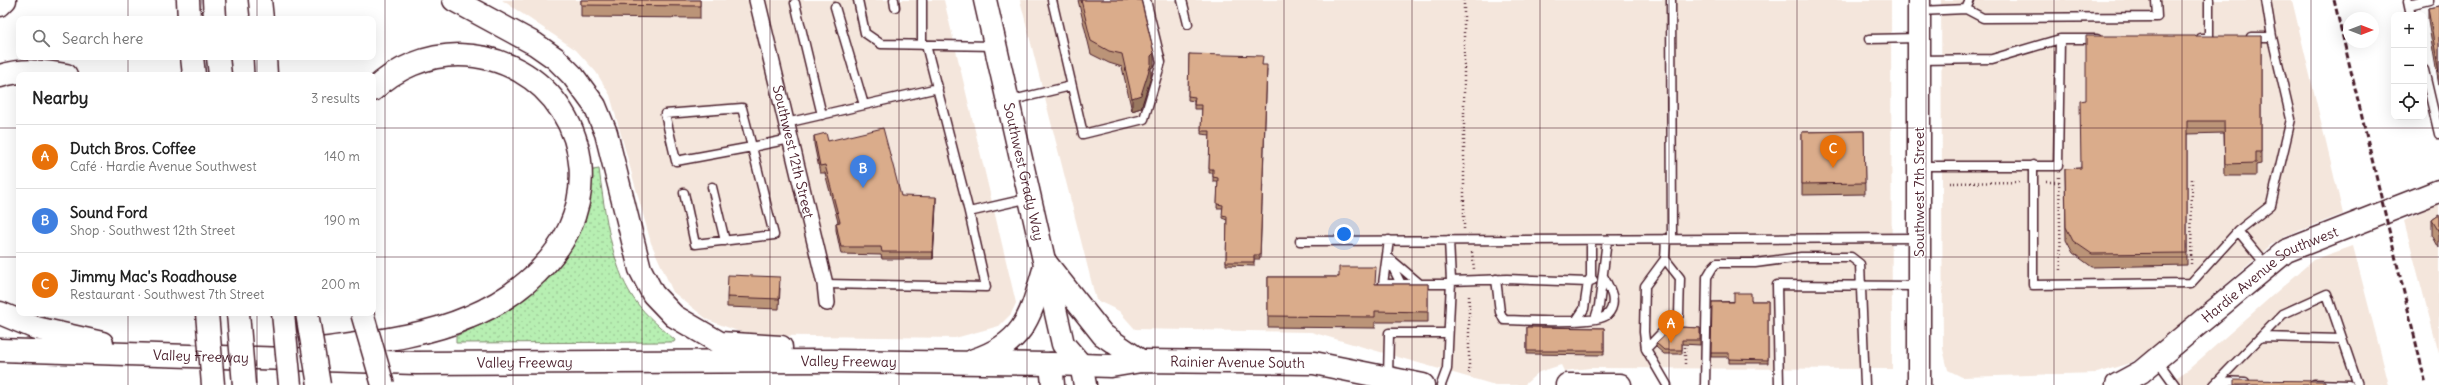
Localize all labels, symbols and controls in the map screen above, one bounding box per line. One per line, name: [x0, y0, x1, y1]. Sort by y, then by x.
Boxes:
north arrow: [2343, 12, 2379, 48]
map controls: [2391, 12, 2427, 120]
button: +: [2391, 12, 2427, 48]
search box: [16, 16, 376, 60]
icon: search: [30, 27, 52, 49]
text: Search here: [62, 29, 143, 48]
button: −: [2391, 48, 2427, 84]
street label: Southwest 12th Street: [769, 83, 818, 220]
button: locate: [2391, 84, 2427, 120]
text: Nearby: [32, 87, 88, 109]
text: 3 results: [311, 90, 360, 107]
street label: Southwest Grady Way: [1000, 101, 1048, 242]
street label: Southwest 7th Street: [1910, 127, 1928, 257]
pin: C: [1820, 135, 1846, 168]
text: Dutch Bros. Coffee: [70, 139, 196, 158]
text: A: [41, 148, 49, 165]
text: 140 m: [324, 148, 360, 165]
pin: B: [850, 155, 876, 188]
text: Café · Hardie Avenue Southwest: [70, 158, 257, 175]
text: Sound Ford: [70, 203, 148, 222]
text: B: [41, 212, 49, 229]
text: 190 m: [324, 212, 360, 229]
text: Shop · Southwest 12th Street: [70, 222, 235, 239]
street label: Hardie Avenue Southwest: [2198, 222, 2341, 327]
your location: [1334, 224, 1354, 244]
text: Jimmy Mac's Roadhouse: [70, 267, 237, 286]
text: C: [41, 276, 49, 293]
text: 200 m: [321, 276, 360, 293]
text: Restaurant · Southwest 7th Street: [70, 286, 264, 303]
pin: A: [1658, 310, 1684, 343]
street label: Valley Freeway: [153, 346, 249, 367]
street label: Valley Freeway: [801, 352, 897, 371]
street label: Rainier Avenue South: [1170, 352, 1305, 372]
street label: Valley Freeway: [477, 353, 573, 372]

